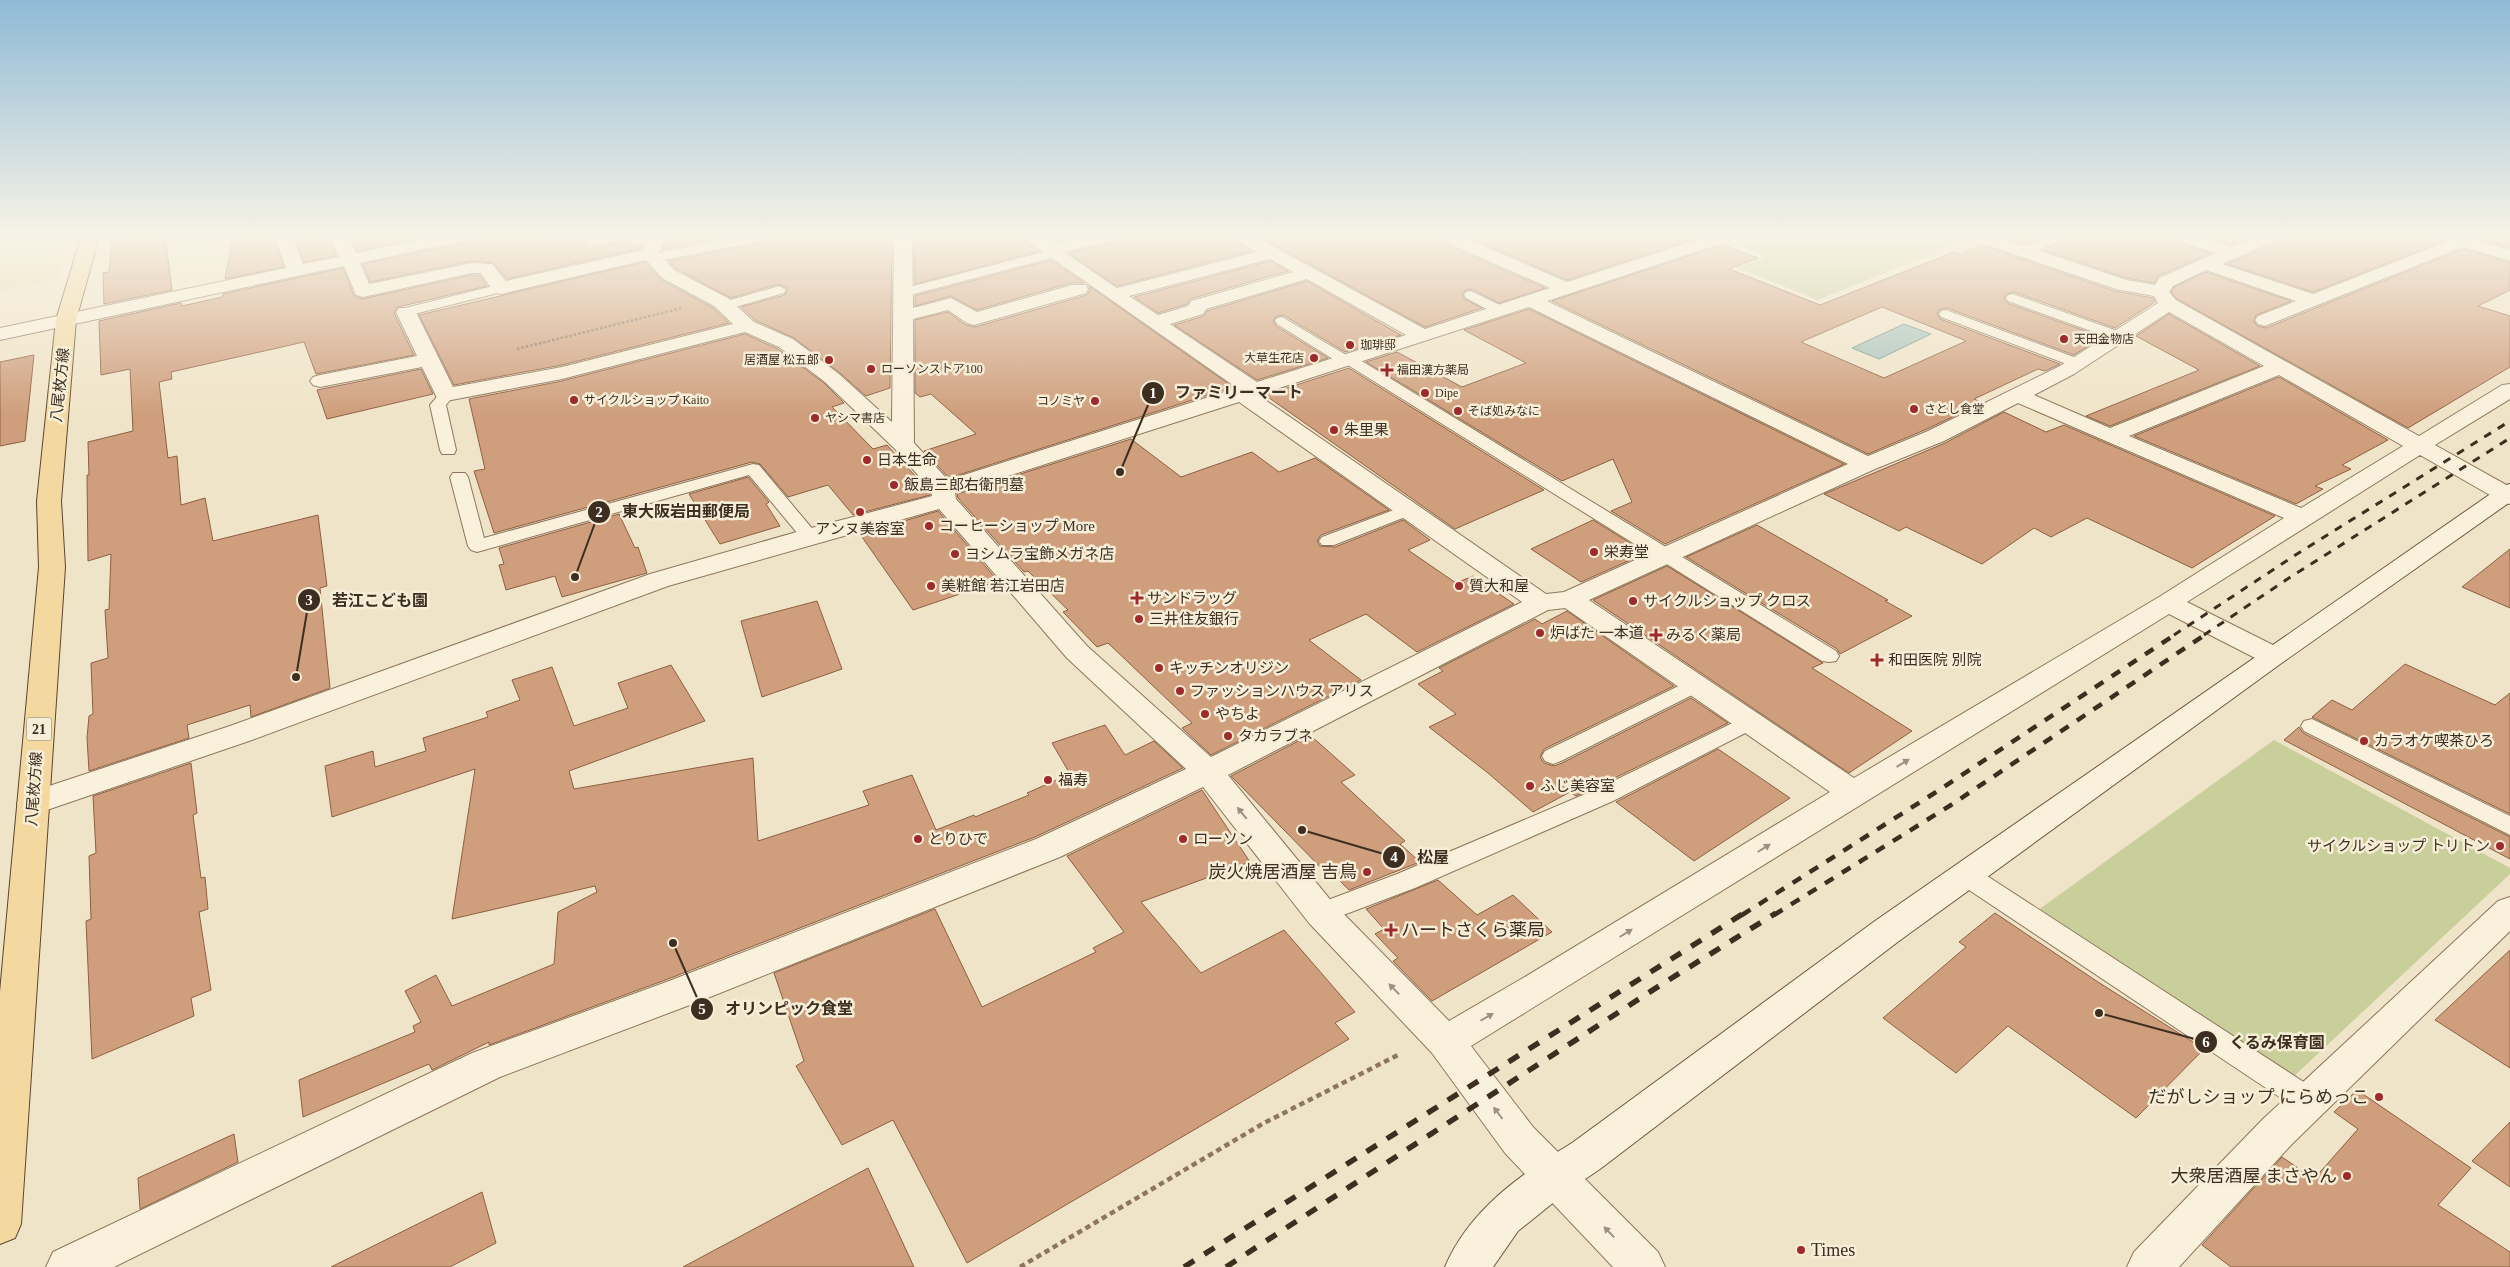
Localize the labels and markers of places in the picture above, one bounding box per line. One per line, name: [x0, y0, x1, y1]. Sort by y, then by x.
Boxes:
place label: 天田金物店: [2074, 332, 2134, 346]
marker: 天田金物店: [2058, 333, 2070, 345]
place label: 珈琲邸: [1360, 338, 1396, 352]
marker: 珈琲邸: [1344, 339, 1356, 351]
place label: 大草生花店: [1244, 351, 1304, 365]
marker: 大草生花店: [1308, 352, 1320, 364]
place label: 居酒屋 松五郎: [744, 353, 819, 367]
marker: 居酒屋 松五郎: [823, 354, 835, 366]
place label: ローソンストア100: [881, 362, 983, 376]
marker: ローソンストア100: [865, 363, 877, 375]
place label: 福田漢方薬局: [1397, 363, 1469, 377]
marker: 福田漢方薬局: [1381, 364, 1393, 376]
callout: ファミリーマート: [1140, 377, 1313, 408]
place label: Dipe: [1435, 386, 1458, 400]
marker: Dipe: [1419, 387, 1431, 399]
place label: サイクルショップ Kaito: [584, 393, 709, 407]
marker: サイクルショップ Kaito: [568, 394, 580, 406]
place label: コノミヤ: [1037, 394, 1085, 408]
marker: コノミヤ: [1089, 395, 1101, 407]
place label: さとし食堂: [1924, 402, 1984, 416]
marker: さとし食堂: [1908, 403, 1920, 415]
place label: そば処みなに: [1468, 404, 1540, 418]
marker: そば処みなに: [1452, 405, 1464, 417]
place label: ヤシマ書店: [825, 411, 885, 425]
marker: ヤシマ書店: [809, 412, 821, 424]
place label: 朱里果: [1344, 422, 1389, 438]
marker: 朱里果: [1328, 424, 1340, 436]
place label: 日本生命: [877, 452, 937, 468]
marker: 日本生命: [861, 454, 873, 466]
place label: 飯島三郎右衛門墓: [904, 477, 1024, 493]
marker: 飯島三郎右衛門墓: [888, 479, 900, 491]
callout: 東大阪岩田郵便局: [587, 496, 760, 527]
marker: アンヌ美容室: [854, 506, 866, 518]
place label: コーヒーショップ More: [939, 518, 1095, 534]
marker: コーヒーショップ More: [923, 520, 935, 532]
place label: アンヌ美容室: [815, 521, 905, 537]
place label: 栄寿堂: [1604, 544, 1649, 560]
place label: ヨシムラ宝飾メガネ店: [965, 545, 1114, 562]
marker: 栄寿堂: [1588, 546, 1600, 558]
marker: ヨシムラ宝飾メガネ店: [949, 548, 961, 560]
place label: 美粧館 若江岩田店: [941, 578, 1065, 594]
place label: 質大和屋: [1469, 578, 1529, 594]
marker: 美粧館 若江岩田店: [925, 580, 937, 592]
marker: 質大和屋: [1453, 580, 1465, 592]
callout: 若江こども園: [297, 585, 438, 616]
place label: サンドラッグ: [1147, 590, 1237, 606]
marker: サンドラッグ: [1131, 592, 1143, 604]
place label: サイクルショップ クロス: [1643, 593, 1811, 609]
marker: サイクルショップ クロス: [1627, 595, 1639, 607]
place label: 三井住友銀行: [1149, 610, 1239, 627]
marker: 三井住友銀行: [1133, 613, 1145, 625]
place label: 炉ばた 一本道: [1550, 625, 1644, 641]
marker: 炉ばた 一本道: [1534, 627, 1546, 639]
place label: みるく薬局: [1666, 627, 1741, 643]
marker: みるく薬局: [1650, 629, 1662, 641]
place label: 和田医院 別院: [1888, 652, 1982, 668]
marker: 和田医院 別院: [1870, 653, 1884, 667]
place label: キッチンオリジン: [1169, 660, 1289, 676]
marker: キッチンオリジン: [1153, 662, 1165, 674]
place label: ファッションハウス アリス: [1190, 683, 1374, 699]
marker: ファッションハウス アリス: [1174, 685, 1186, 697]
place label: やちよ: [1215, 706, 1260, 722]
marker: やちよ: [1199, 708, 1211, 720]
place label: タカラブネ: [1238, 728, 1313, 744]
marker: タカラブネ: [1222, 730, 1234, 742]
place label: カラオケ喫茶ひろ: [2374, 733, 2494, 749]
marker: カラオケ喫茶ひろ: [2358, 735, 2370, 747]
place label: 福寿: [1058, 772, 1088, 788]
marker: 福寿: [1042, 774, 1054, 786]
place label: ふじ美容室: [1540, 778, 1615, 794]
marker: ふじ美容室: [1524, 780, 1536, 792]
place label: とりひで: [928, 831, 988, 847]
place label: ローソン: [1193, 831, 1253, 847]
marker: とりひで: [912, 833, 924, 845]
marker: ローソン: [1177, 833, 1189, 845]
place label: サイクルショップ トリトン: [2307, 838, 2490, 854]
marker: サイクルショップ トリトン: [2494, 840, 2506, 852]
callout: 松屋: [1382, 842, 1459, 873]
place label: 炭火焼居酒屋 吉鳥: [1209, 862, 1357, 882]
marker: 炭火焼居酒屋 吉鳥: [1361, 866, 1373, 878]
place label: ハートさくら薬局: [1401, 920, 1545, 940]
marker: ハートさくら薬局: [1385, 924, 1397, 936]
callout: オリンピック食堂: [690, 993, 863, 1024]
callout: くるみ保育園: [2194, 1027, 2335, 1058]
place label: だがしショップ にらめっこ: [2149, 1087, 2369, 1107]
marker: だがしショップ にらめっこ: [2373, 1091, 2385, 1103]
place label: 大衆居酒屋 まさやん: [2171, 1166, 2337, 1186]
marker: 大衆居酒屋 まさやん: [2341, 1170, 2353, 1182]
place label: Times: [1811, 1240, 1855, 1260]
marker: Times: [1795, 1244, 1807, 1256]

